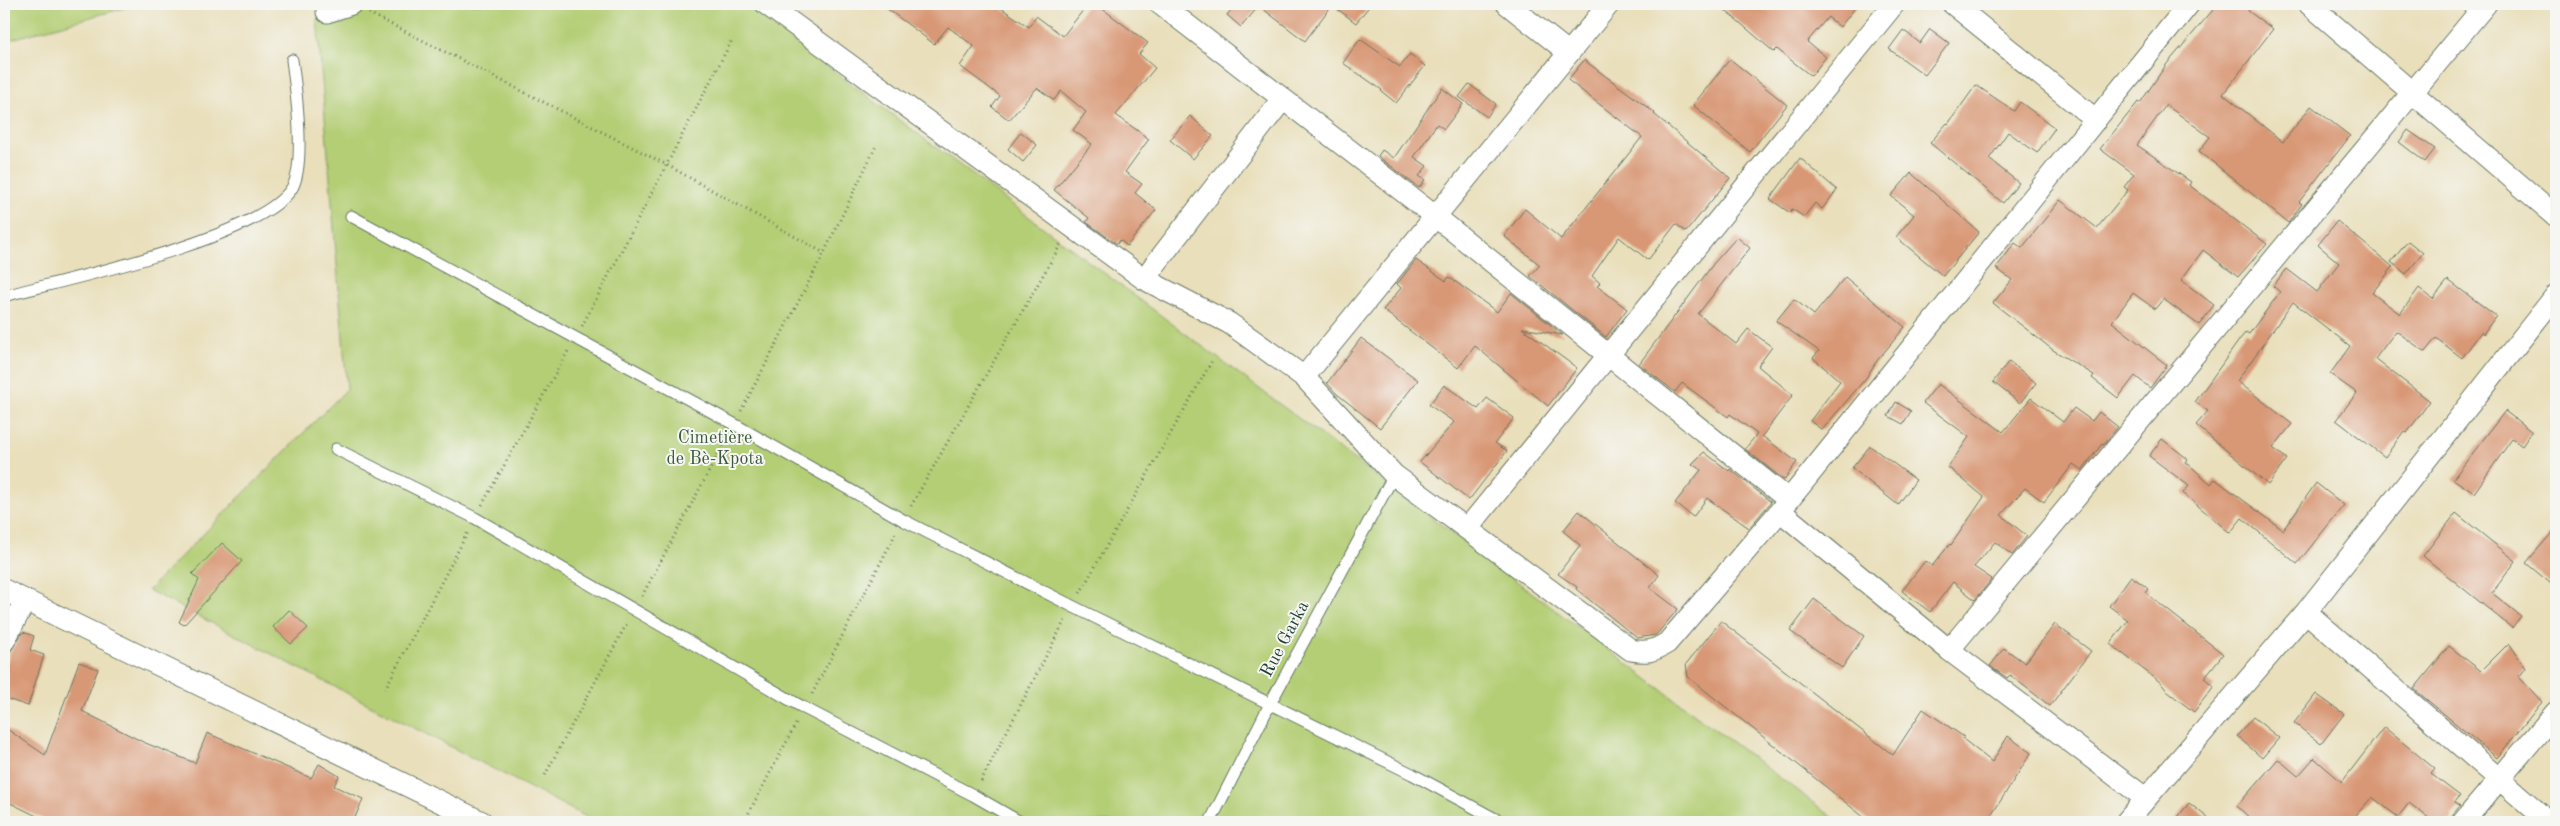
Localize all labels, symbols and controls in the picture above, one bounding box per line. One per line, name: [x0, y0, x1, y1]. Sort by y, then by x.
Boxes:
park label: Cimetière de Bè-Kpota: [666, 429, 764, 468]
street label: Rue Garka: [1257, 598, 1313, 680]

